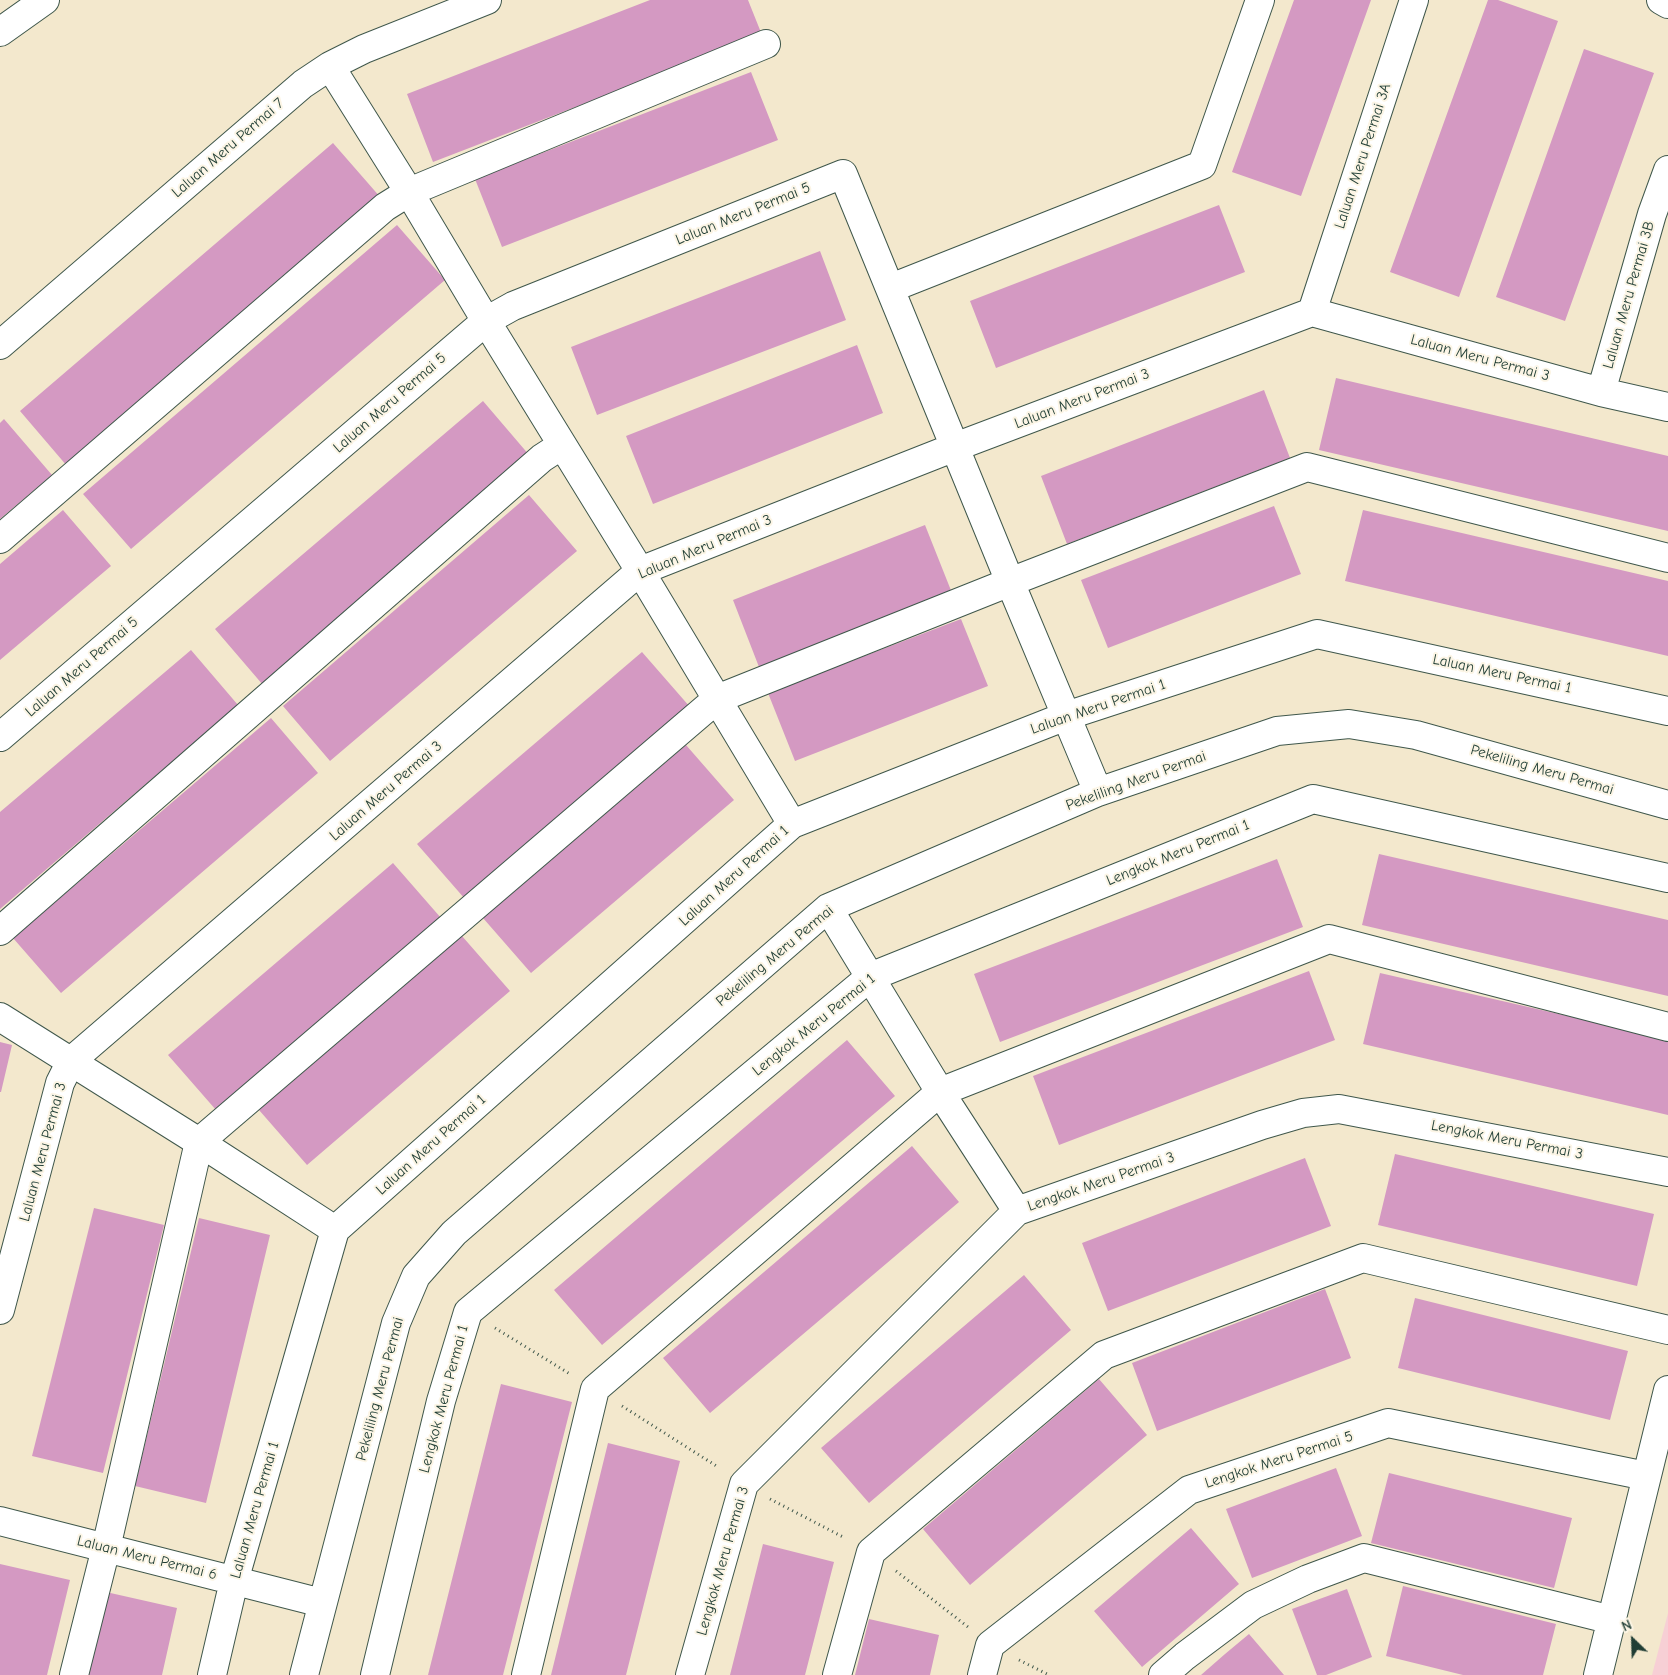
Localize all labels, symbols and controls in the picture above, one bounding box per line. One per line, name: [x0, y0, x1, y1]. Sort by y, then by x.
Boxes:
street label: Laluan Meru Permai 3A: [1331, 81, 1395, 231]
street label: Laluan Meru Permai 7: [168, 94, 288, 202]
street label: Laluan Meru Permai 5: [673, 179, 813, 249]
street label: Laluan Meru Permai 3B: [1599, 219, 1659, 371]
street label: Laluan Meru Permai 3: [1409, 331, 1551, 385]
street label: Laluan Meru Permai 5: [330, 349, 450, 457]
street label: Laluan Meru Permai 3: [1012, 365, 1152, 433]
street label: Laluan Meru Permai 3: [636, 511, 774, 583]
street label: Laluan Meru Permai 5: [22, 613, 142, 721]
street label: Laluan Meru Permai 1: [1431, 650, 1573, 698]
street label: Laluan Meru Permai 1: [1028, 675, 1168, 739]
street label: Laluan Meru Permai 3: [326, 737, 446, 845]
street label: Pekeliling Meru Permai: [1468, 741, 1616, 799]
street label: Pekeliling Meru Permai: [1063, 747, 1209, 815]
street label: Lengkok Meru Permai 1: [1104, 816, 1252, 890]
street label: Laluan Meru Permai 1: [675, 822, 793, 930]
street label: Pekeliling Meru Permai: [713, 902, 837, 1010]
street label: Lengkok Meru Permai 1: [749, 970, 879, 1080]
street label: Laluan Meru Permai 3: [16, 1081, 70, 1223]
street label: Laluan Meru Permai 1: [372, 1091, 490, 1199]
street label: Lengkok Meru Permai 3: [1430, 1116, 1584, 1164]
street label: Lengkok Meru Permai 3: [1025, 1148, 1177, 1216]
street label: Pekeliling Meru Permai: [352, 1315, 408, 1463]
street label: Lengkok Meru Permai 1: [416, 1323, 472, 1475]
street label: Lengkok Meru Permai 5: [1203, 1428, 1355, 1492]
street label: Laluan Meru Permai 1: [227, 1440, 283, 1580]
street label: Lengkok Meru Permai 3: [693, 1484, 753, 1638]
street label: Laluan Meru Permai 6: [75, 1532, 219, 1584]
north arrow: [1608, 1615, 1658, 1665]
text: N: [1619, 1616, 1634, 1635]

